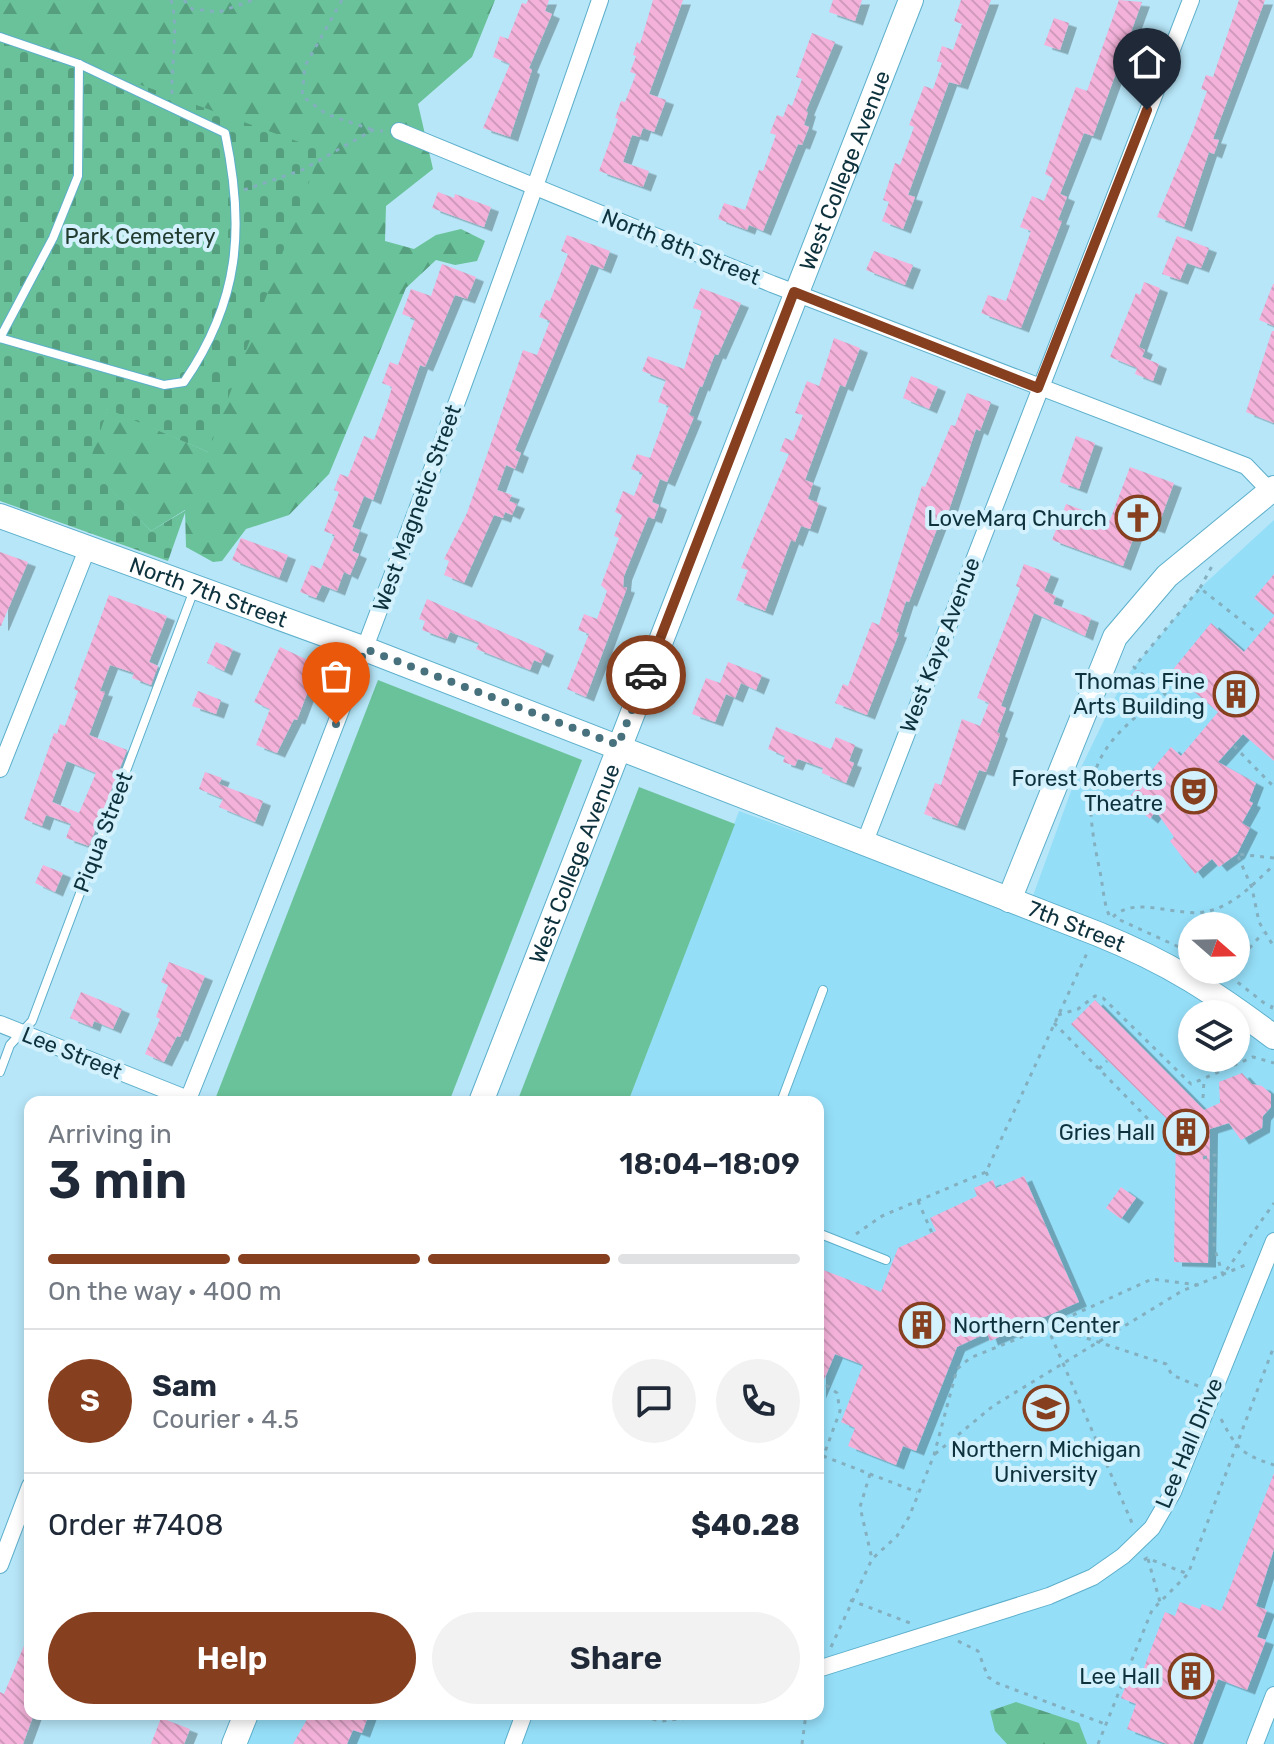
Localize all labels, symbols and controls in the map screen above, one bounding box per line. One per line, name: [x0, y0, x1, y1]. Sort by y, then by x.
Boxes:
pin: [1113, 28, 1181, 110]
icon: home: [1125, 40, 1169, 84]
street label: West College Avenue: [793, 67, 896, 274]
street label: North 8th Street: [598, 203, 765, 291]
park label: Park Cemetery: [64, 223, 216, 250]
street label: West Magnetic Street: [367, 401, 467, 615]
church icon: LoveMarq Church: [1114, 494, 1162, 542]
place label: LoveMarq Church: [927, 505, 1107, 532]
street label: North 7th Street: [126, 551, 292, 633]
street label: West Kaye Avenue: [894, 554, 986, 736]
courier: [606, 635, 686, 715]
pin: [302, 642, 370, 724]
icon: car: [624, 653, 668, 697]
icon: bag: [314, 654, 358, 698]
place label: Thomas Fine Arts Building: [1073, 668, 1205, 720]
building icon: Thomas Fine Arts Building: [1212, 670, 1260, 718]
street label: West College Avenue: [523, 760, 625, 967]
place label: Forest Roberts Theatre: [1012, 765, 1163, 817]
theatre icon: Forest Roberts Theatre: [1170, 767, 1218, 815]
street label: Piqua Street: [68, 768, 138, 896]
street label: 7th Street: [1024, 895, 1130, 958]
north arrow: [1178, 912, 1250, 984]
map controls: [1178, 912, 1250, 1072]
button: layers: [1178, 1000, 1250, 1072]
street label: Lee Street: [18, 1021, 126, 1085]
building icon: Gries Hall: [1162, 1108, 1210, 1156]
text: Arriving in: [48, 1119, 172, 1150]
place label: Gries Hall: [1059, 1119, 1155, 1146]
text: 18:04–18:09: [619, 1146, 800, 1182]
text: 3 min: [48, 1149, 187, 1211]
text: On the way · 400 m: [48, 1276, 282, 1307]
building icon: Northern Center: [898, 1301, 946, 1349]
place label: Northern Center: [953, 1312, 1121, 1339]
button: chat: [612, 1359, 696, 1443]
button: phone: [716, 1359, 800, 1443]
text: Sam: [152, 1368, 217, 1404]
street label: Lee Hall Drive: [1149, 1374, 1229, 1512]
text: S: [80, 1383, 100, 1419]
school or university icon: Northern Michigan University: [1022, 1384, 1070, 1432]
text: Courier · 4.5: [152, 1404, 299, 1435]
place label: Northern Michigan University: [951, 1436, 1141, 1488]
text: Order #7408: [48, 1507, 224, 1543]
text: $40.28: [691, 1507, 800, 1543]
button: Help: [48, 1612, 416, 1704]
button: Share: [432, 1612, 800, 1704]
building icon: Lee Hall: [1167, 1652, 1215, 1700]
place label: Lee Hall: [1079, 1663, 1160, 1690]

